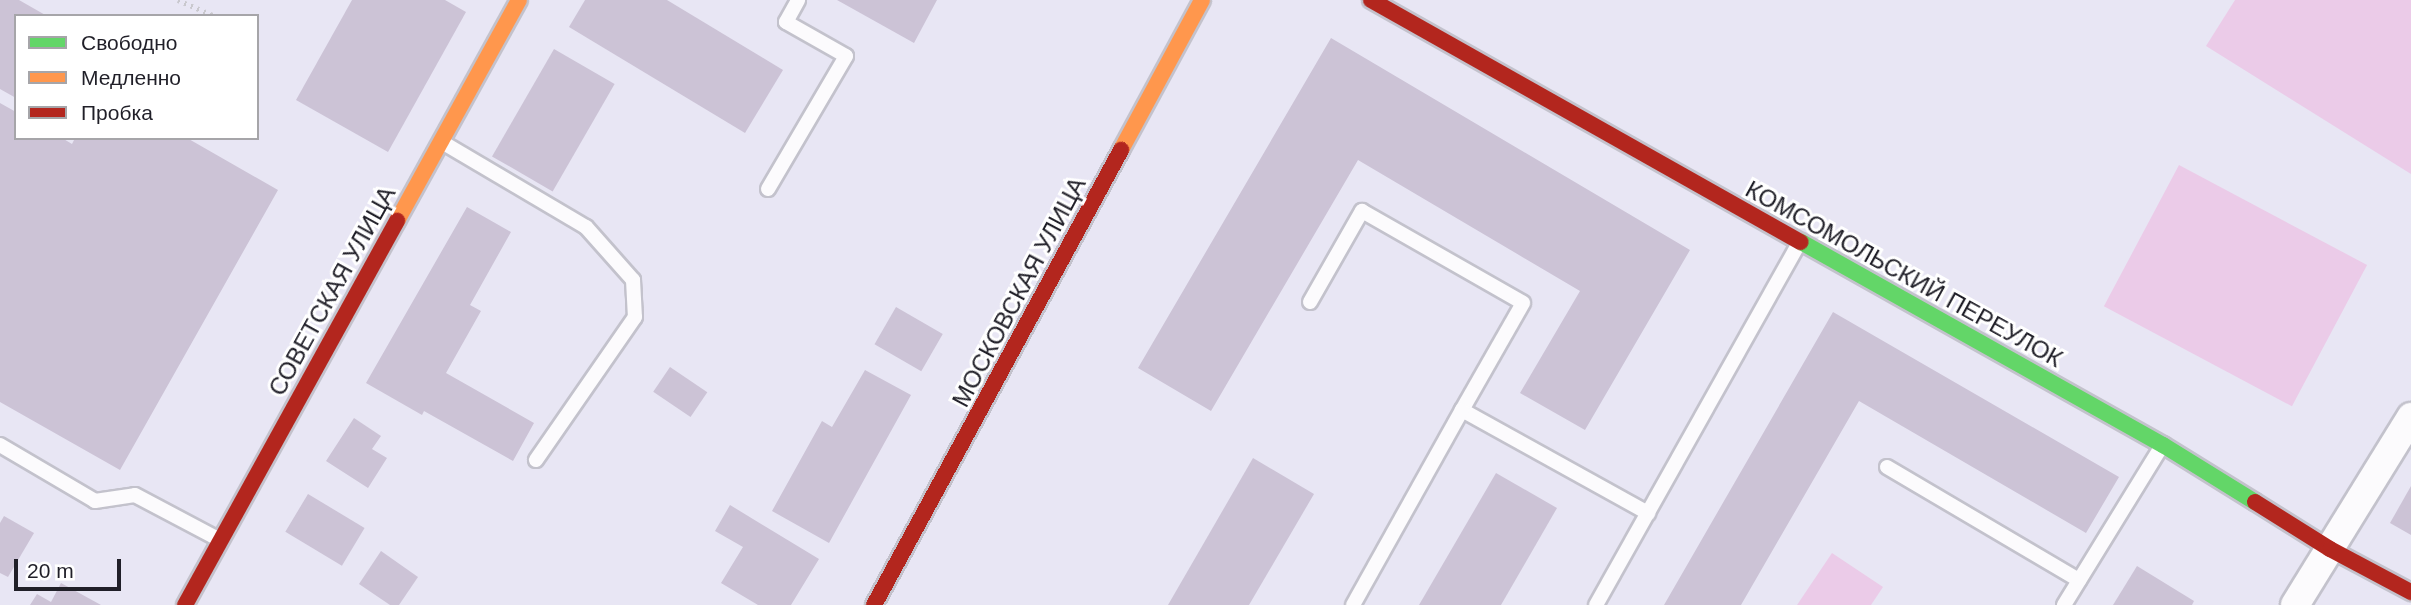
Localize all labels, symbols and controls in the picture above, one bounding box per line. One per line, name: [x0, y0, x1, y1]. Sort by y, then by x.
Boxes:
legend: [14, 14, 259, 140]
text: Свободно: [81, 31, 178, 54]
text: Медленно: [81, 66, 181, 89]
text: Пробка: [81, 101, 153, 124]
street label: МОСКОВСКАЯ УЛИЦА: [946, 172, 1092, 412]
street label: КОМСОМОЛЬСКИЙ ПЕРЕУЛОК: [1741, 175, 2067, 373]
street label: СОВЕТСКАЯ УЛИЦА: [263, 181, 401, 401]
scale bar: [18, 546, 124, 590]
text: 20 m: [27, 559, 74, 582]

